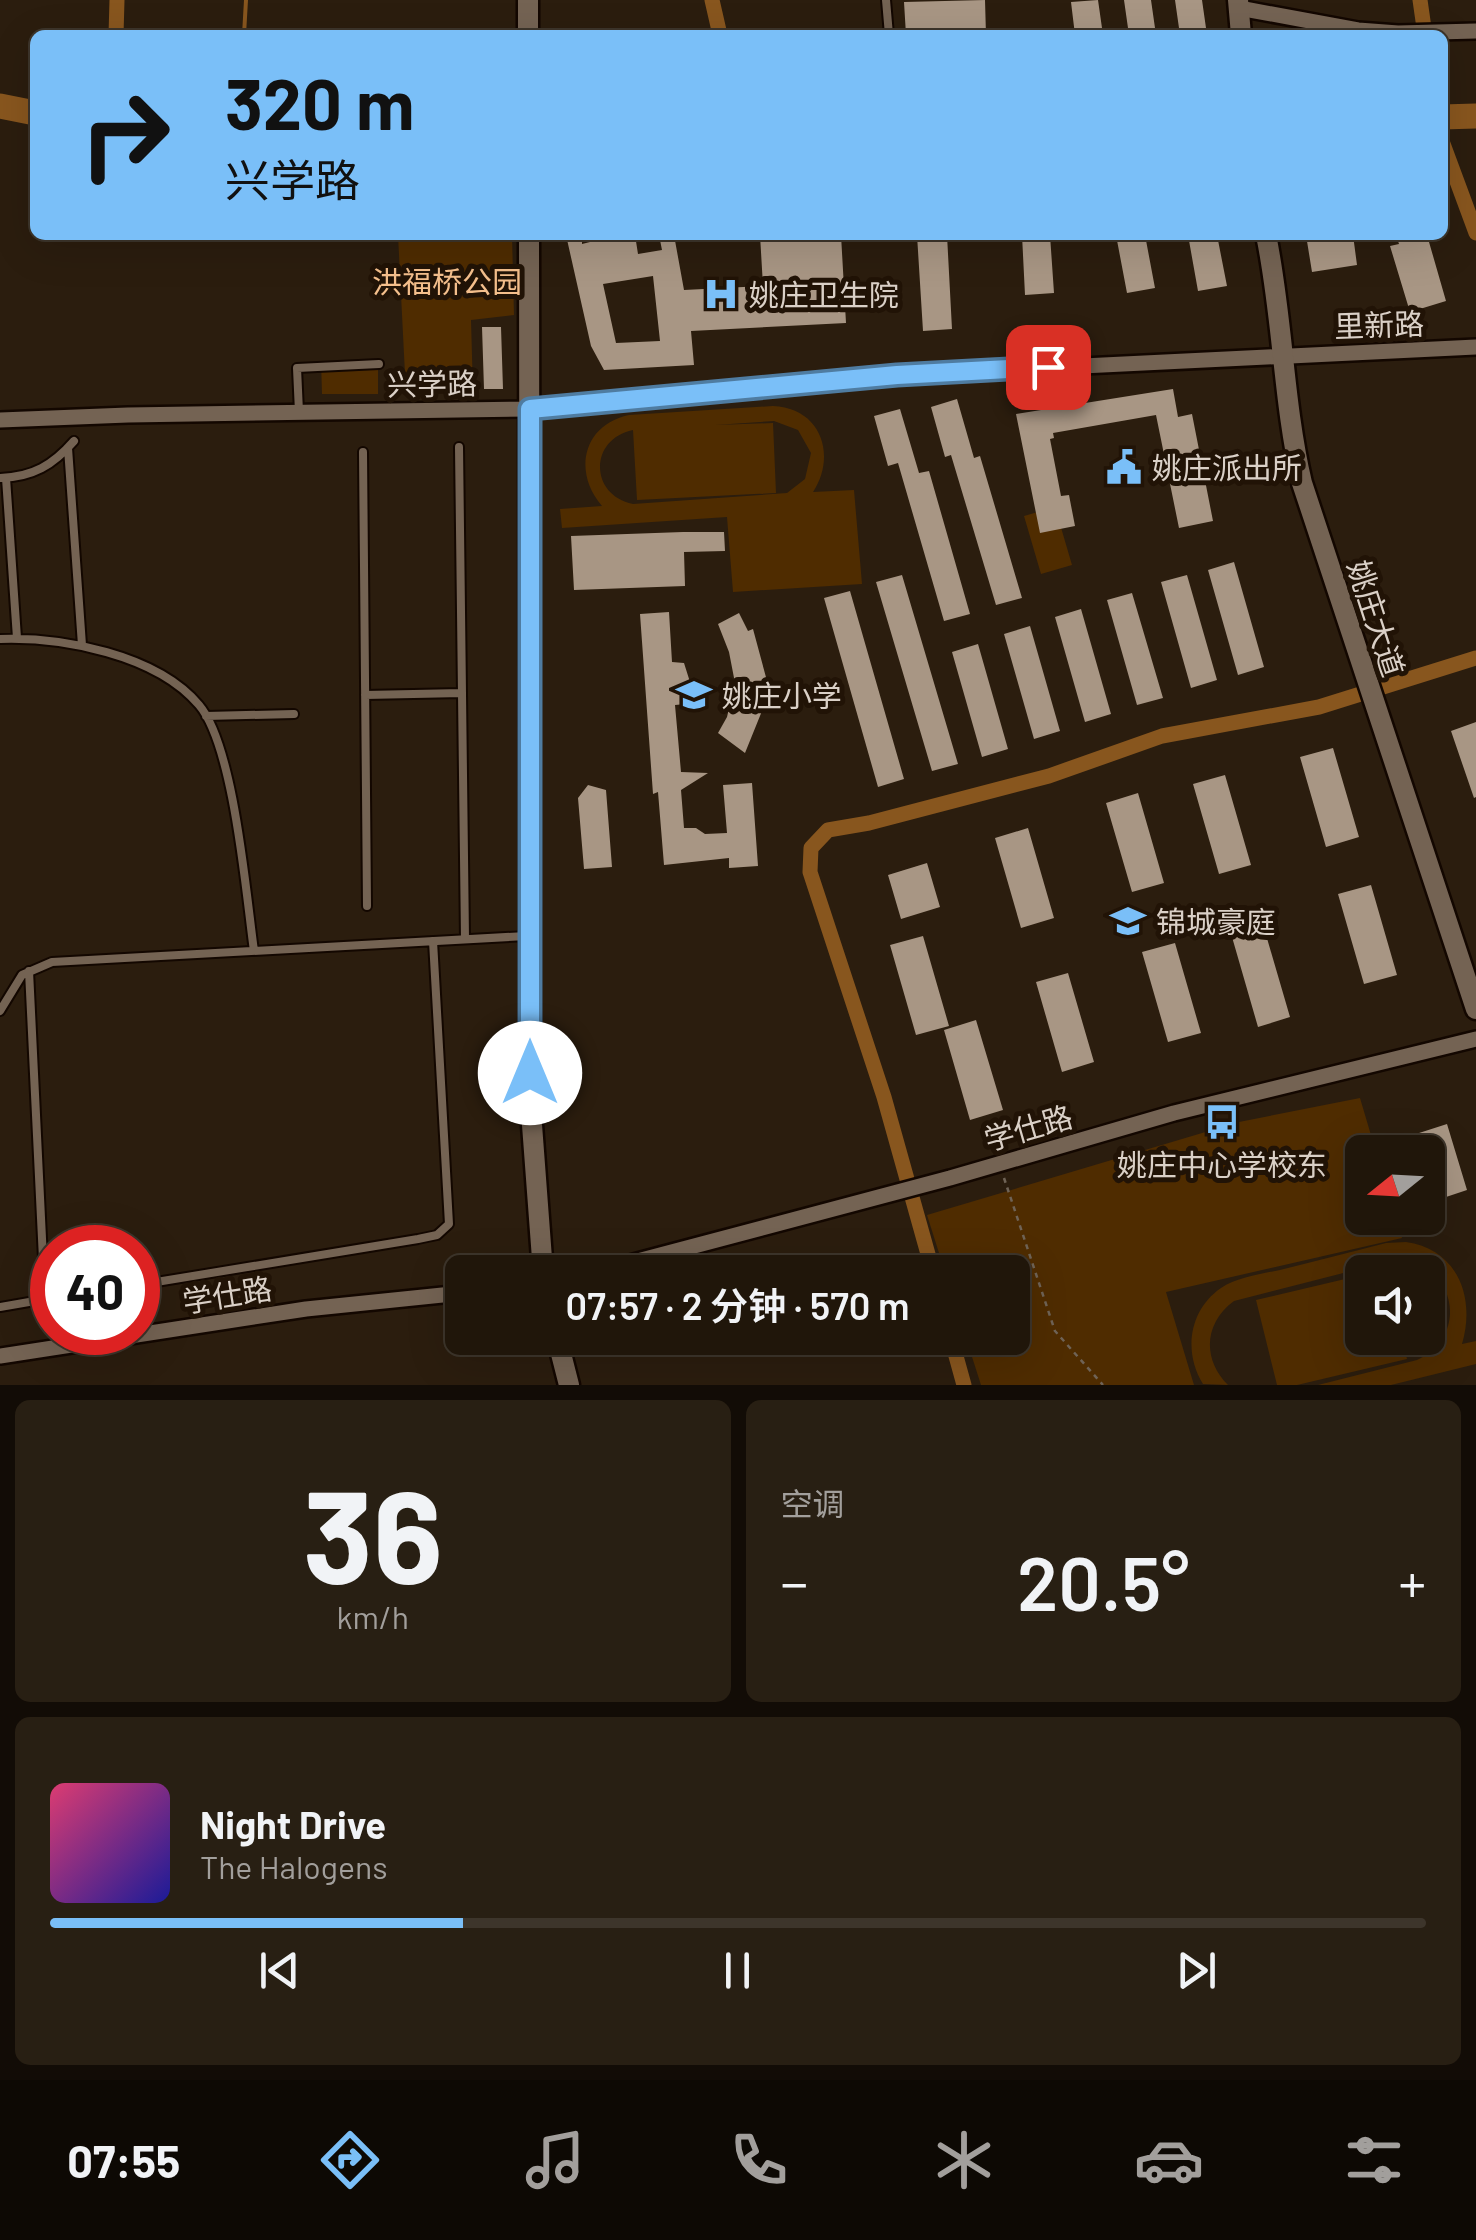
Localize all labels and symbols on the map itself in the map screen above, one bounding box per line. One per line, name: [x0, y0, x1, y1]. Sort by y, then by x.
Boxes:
park label: 洪福桥公园: [372, 263, 522, 299]
hospital icon: 姚庄卫生院: [702, 275, 740, 313]
place label: 姚庄卫生院: [749, 276, 899, 312]
street label: 里新路: [1333, 304, 1425, 344]
pin: [1006, 325, 1091, 410]
street label: 兴学路: [387, 364, 477, 402]
public building icon: 姚庄派出所: [1105, 448, 1143, 486]
place label: 姚庄派出所: [1152, 449, 1302, 485]
street label: 姚庄大道: [1341, 555, 1413, 681]
school or university icon: 姚庄小学: [675, 676, 713, 714]
place label: 姚庄小学: [722, 677, 842, 713]
school or university icon: 锦城豪庭: [1109, 902, 1147, 940]
place label: 锦城豪庭: [1156, 903, 1276, 939]
position arrow: [478, 1021, 582, 1125]
street label: 学仕路: [980, 1097, 1076, 1157]
bus stop icon: 姚庄中心学校东: [1203, 1103, 1241, 1141]
north arrow: [1345, 1135, 1445, 1235]
place label: 姚庄中心学校东: [1117, 1146, 1327, 1182]
speed limit sign: 40: [30, 1225, 160, 1355]
street label: 学仕路: [180, 1269, 274, 1319]

